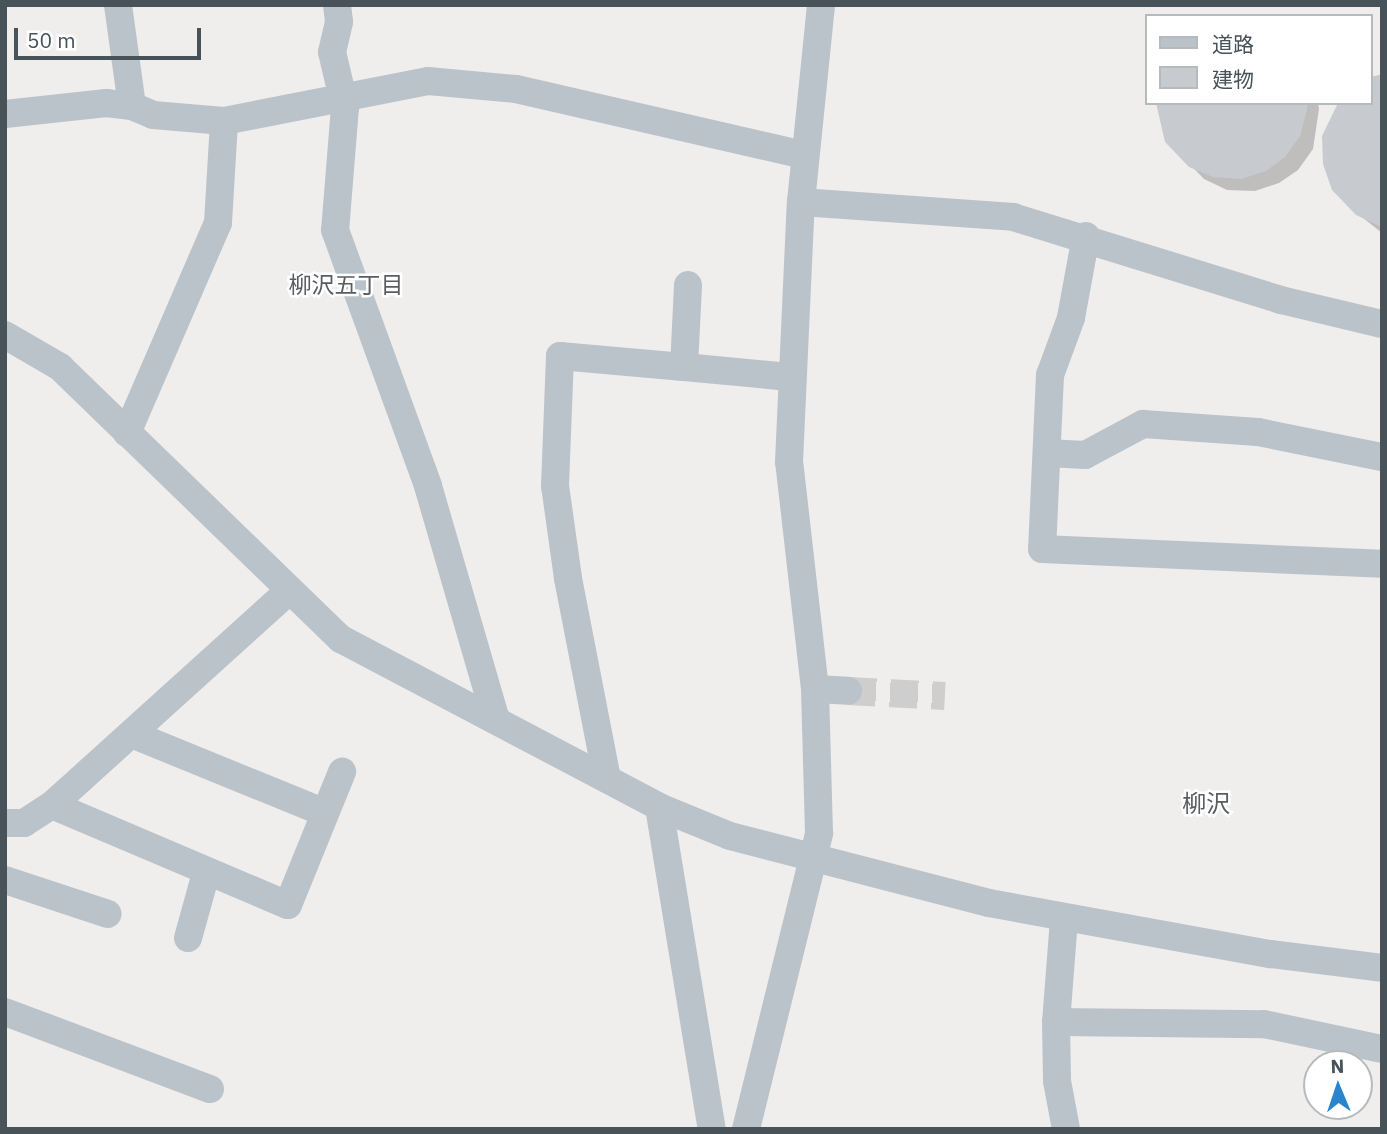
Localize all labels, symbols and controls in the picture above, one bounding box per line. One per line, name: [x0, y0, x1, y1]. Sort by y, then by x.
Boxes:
scale bar: [18, 14, 205, 58]
legend: [1146, 14, 1373, 105]
text: 50 m: [27, 26, 76, 54]
text: 道路: [1212, 30, 1254, 58]
text: 建物: [1212, 65, 1254, 93]
district label: 柳沢五丁目: [289, 270, 403, 298]
district label: 柳沢: [1182, 790, 1230, 818]
north arrow: [1303, 1050, 1373, 1120]
text: N: [1330, 1054, 1345, 1078]

